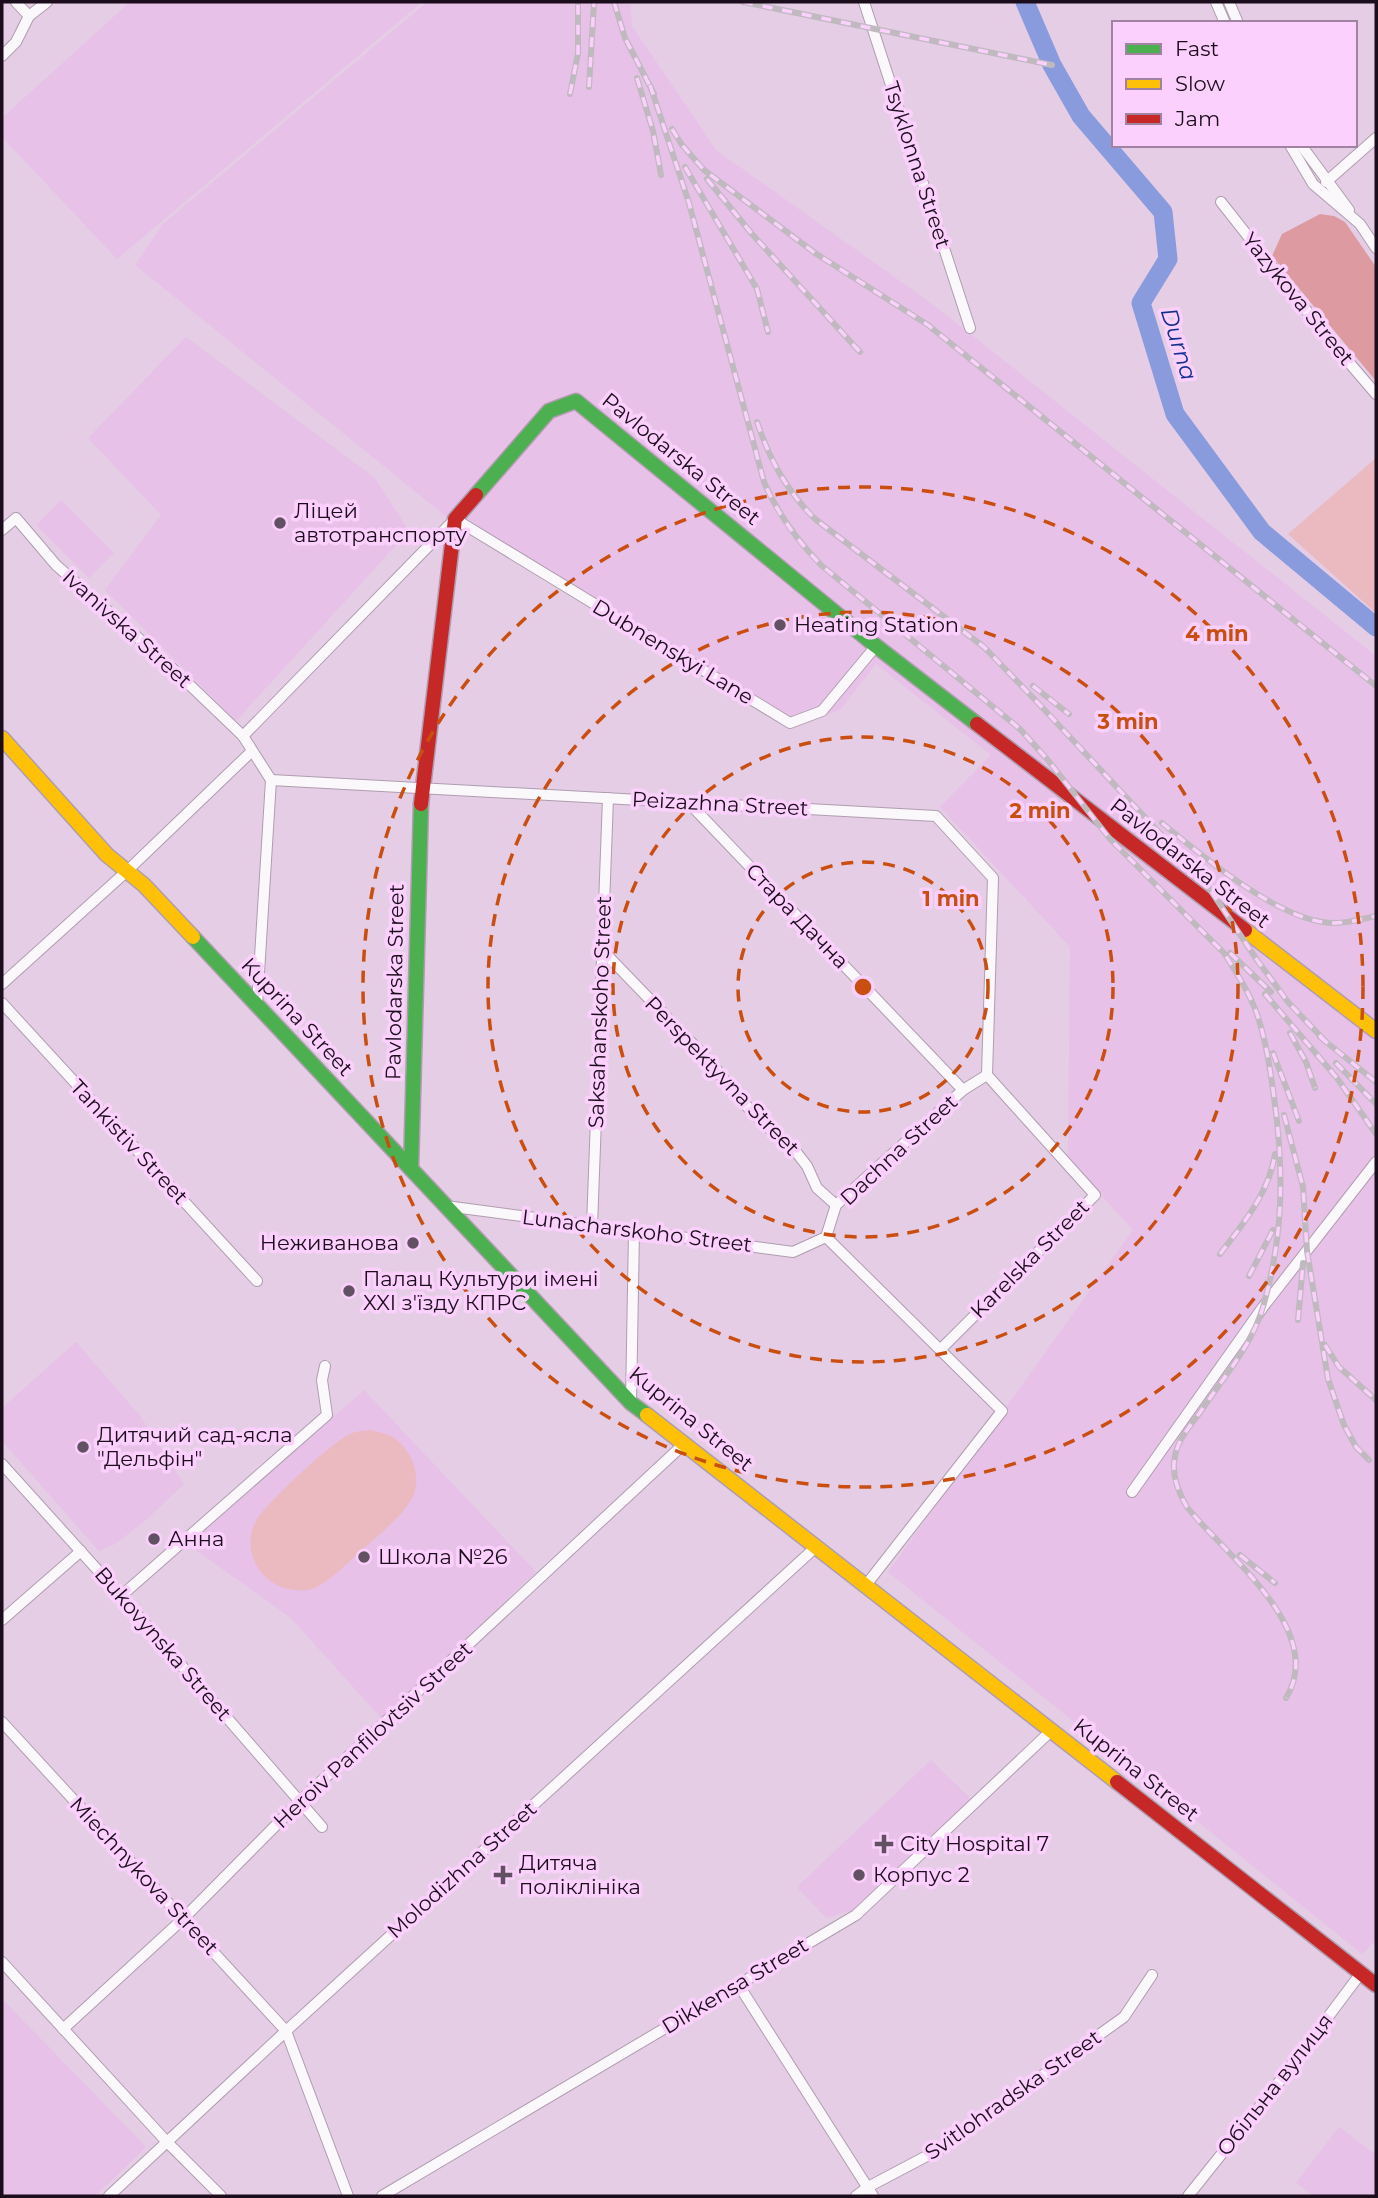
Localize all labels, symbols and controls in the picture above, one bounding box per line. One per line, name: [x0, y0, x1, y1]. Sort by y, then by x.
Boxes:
legend: [1112, 21, 1357, 147]
text: Fast: [1175, 36, 1219, 61]
text: Slow: [1175, 71, 1225, 96]
street label: Tsyklonna Street: [879, 78, 956, 251]
text: Jam: [1174, 106, 1220, 131]
street label: Yazykova Street: [1237, 227, 1360, 370]
water label: Durna: [1155, 304, 1203, 384]
street label: Pavlodarska Street: [597, 387, 765, 530]
place label: Ліцей автотранспорту: [294, 498, 467, 547]
marker: Ліцей автотранспорту: [272, 515, 288, 531]
street label: Ivanivska Street: [58, 564, 197, 693]
street label: Dubnenskyi Lane: [588, 594, 758, 709]
place label: Heating Station: [794, 612, 959, 637]
marker: Heating Station: [772, 617, 788, 633]
text: 4 min: [1185, 621, 1249, 646]
text: 3 min: [1096, 709, 1159, 734]
street label: Peizazhna Street: [631, 786, 809, 821]
street label: Pavlodarska Street: [1105, 792, 1275, 933]
text: 2 min: [1009, 798, 1071, 823]
street label: Стара Дачна: [741, 858, 854, 974]
street label: Pavlodarska Street: [380, 884, 409, 1080]
text: 1 min: [922, 886, 980, 911]
street label: Saksahanskoho Street: [583, 895, 616, 1129]
street label: Kuprina Street: [236, 952, 358, 1081]
centre of rings: [851, 975, 875, 999]
street label: Perspektyvna Street: [640, 991, 805, 1160]
street label: Tankistiv Street: [65, 1074, 193, 1209]
street label: Dachna Street: [835, 1089, 962, 1210]
street label: Karelska Street: [965, 1194, 1094, 1323]
street label: Lunacharskoho Street: [521, 1204, 753, 1257]
place label: Неживанова: [260, 1230, 399, 1255]
marker: Неживанова: [405, 1235, 421, 1251]
place label: Палац Культури імені XXI з'їзду КПРС: [363, 1266, 599, 1315]
marker: Палац Культури імені XXI з'їзду КПРС: [341, 1283, 357, 1299]
street label: Kuprina Street: [624, 1361, 758, 1476]
place label: Дитячий сад-ясла "Дельфін": [97, 1422, 293, 1471]
marker: Дитячий сад-ясла "Дельфін": [75, 1439, 91, 1455]
place label: Анна: [168, 1526, 224, 1551]
marker: Анна: [146, 1531, 162, 1547]
place label: Школа №26: [378, 1544, 508, 1569]
marker: Школа №26: [356, 1549, 372, 1565]
street label: Bukovynska Street: [90, 1562, 237, 1726]
street label: Heroiv Panfilovtsiv Street: [268, 1636, 477, 1833]
street label: Kuprina Street: [1069, 1713, 1204, 1826]
street label: Miechnykova Street: [65, 1792, 224, 1960]
street label: Molodizhna Street: [382, 1796, 542, 1943]
place label: City Hospital 7: [900, 1831, 1049, 1856]
marker: City Hospital 7: [874, 1834, 894, 1854]
place label: Дитяча поліклініка: [519, 1850, 641, 1899]
place label: Корпус 2: [873, 1862, 970, 1887]
marker: Дитяча поліклініка: [493, 1865, 513, 1885]
marker: Корпус 2: [851, 1867, 867, 1883]
street label: Dikkensa Street: [657, 1932, 812, 2039]
street label: Обільна вулиця: [1211, 2009, 1338, 2161]
street label: Svitlohradska Street: [920, 2024, 1106, 2165]

